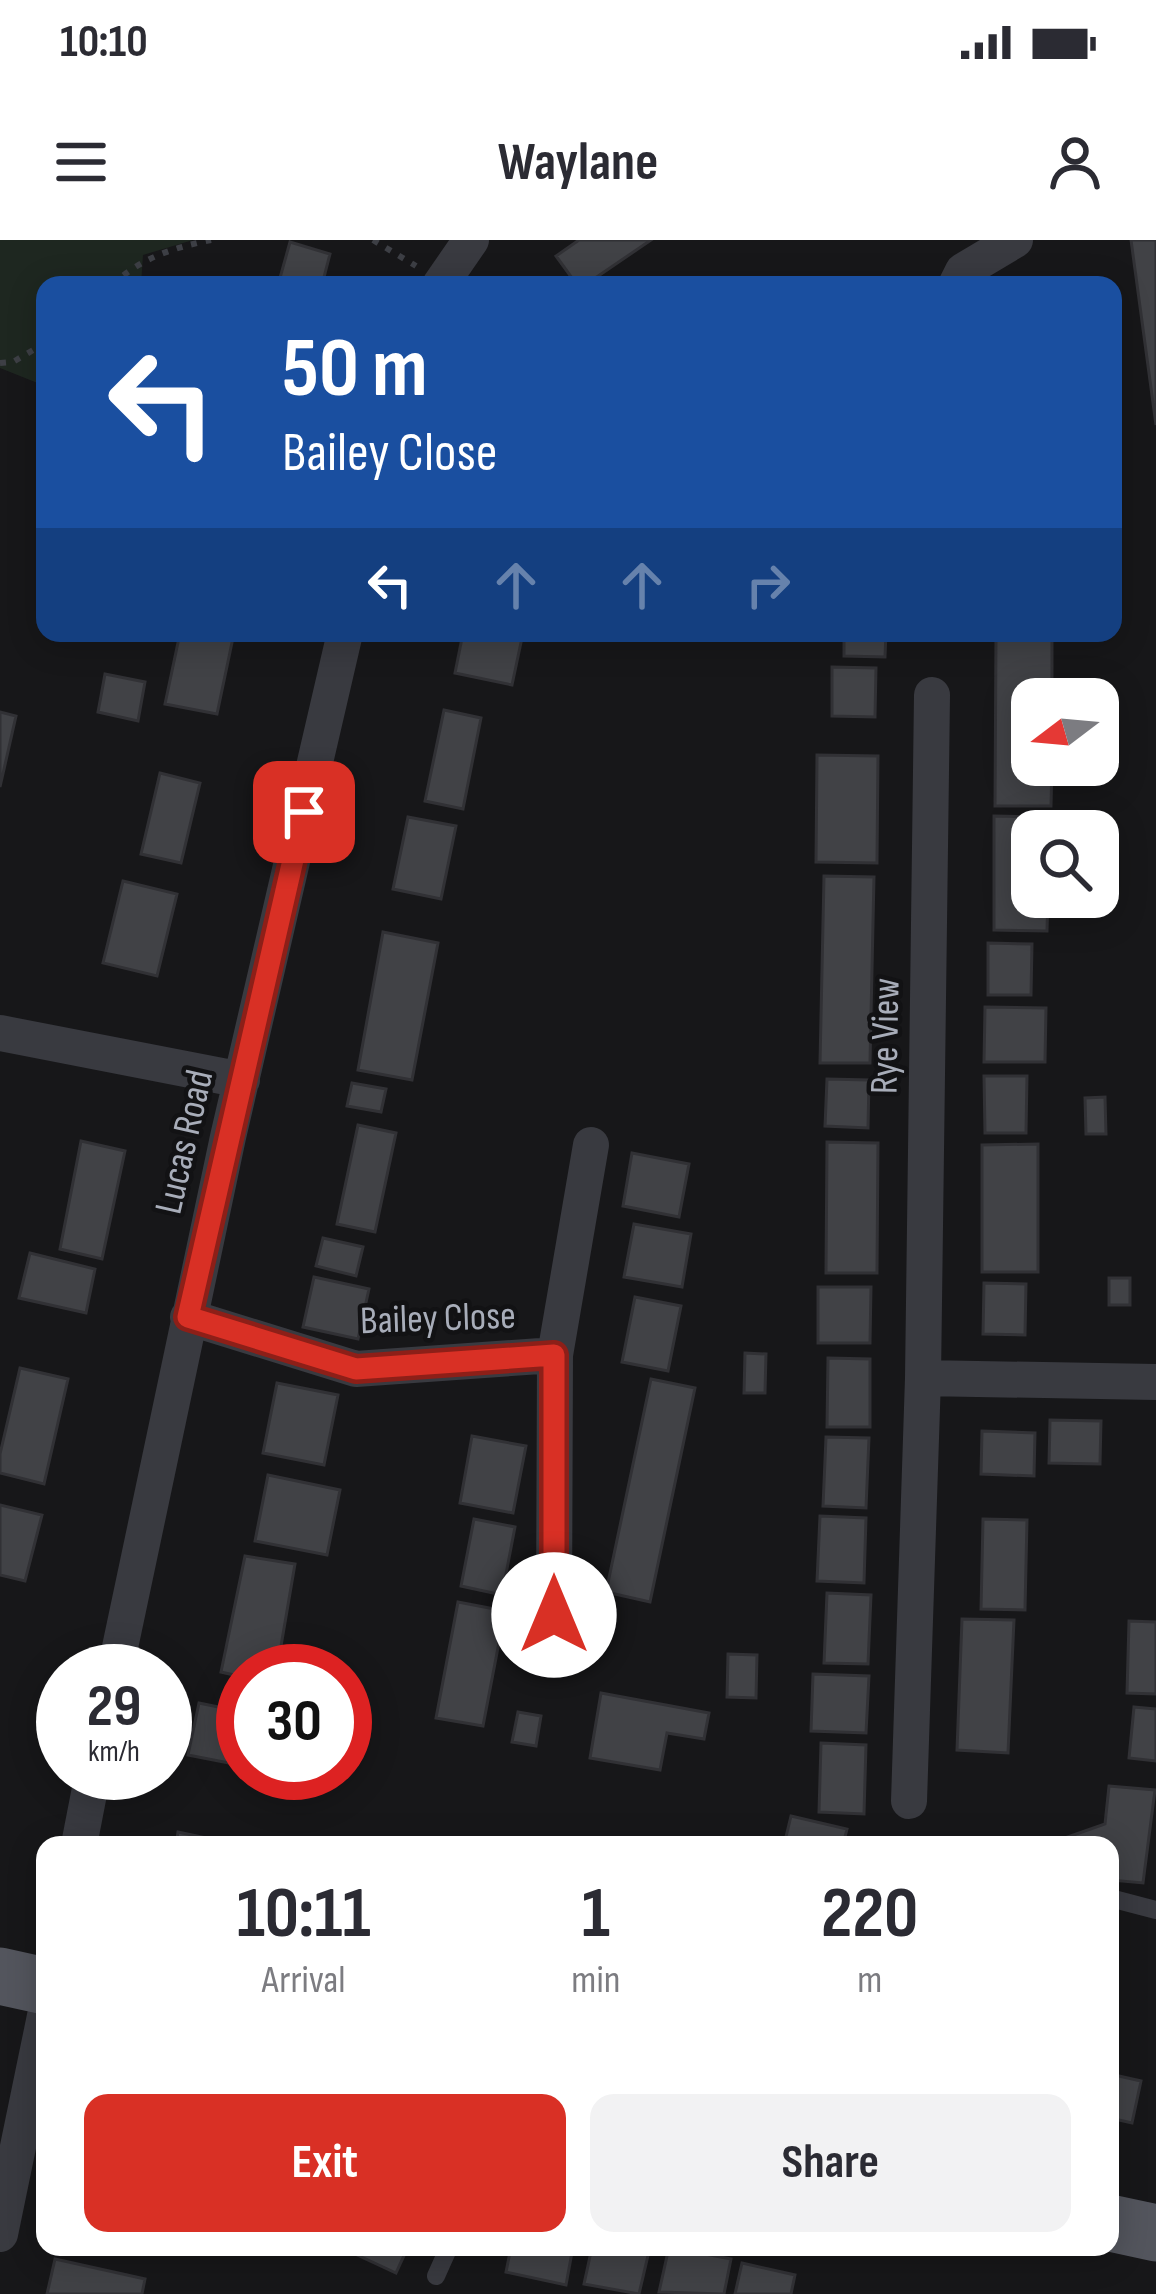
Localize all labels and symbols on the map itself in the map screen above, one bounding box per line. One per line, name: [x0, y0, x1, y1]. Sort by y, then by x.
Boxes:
north arrow: [1011, 678, 1119, 786]
pin: [253, 761, 355, 863]
street label: Rye View: [861, 977, 911, 1095]
street label: Lucas Road: [146, 1066, 224, 1218]
street label: Bailey Close: [359, 1293, 517, 1345]
position arrow: [491, 1552, 617, 1678]
speed limit sign: 30: [216, 1644, 372, 1800]

